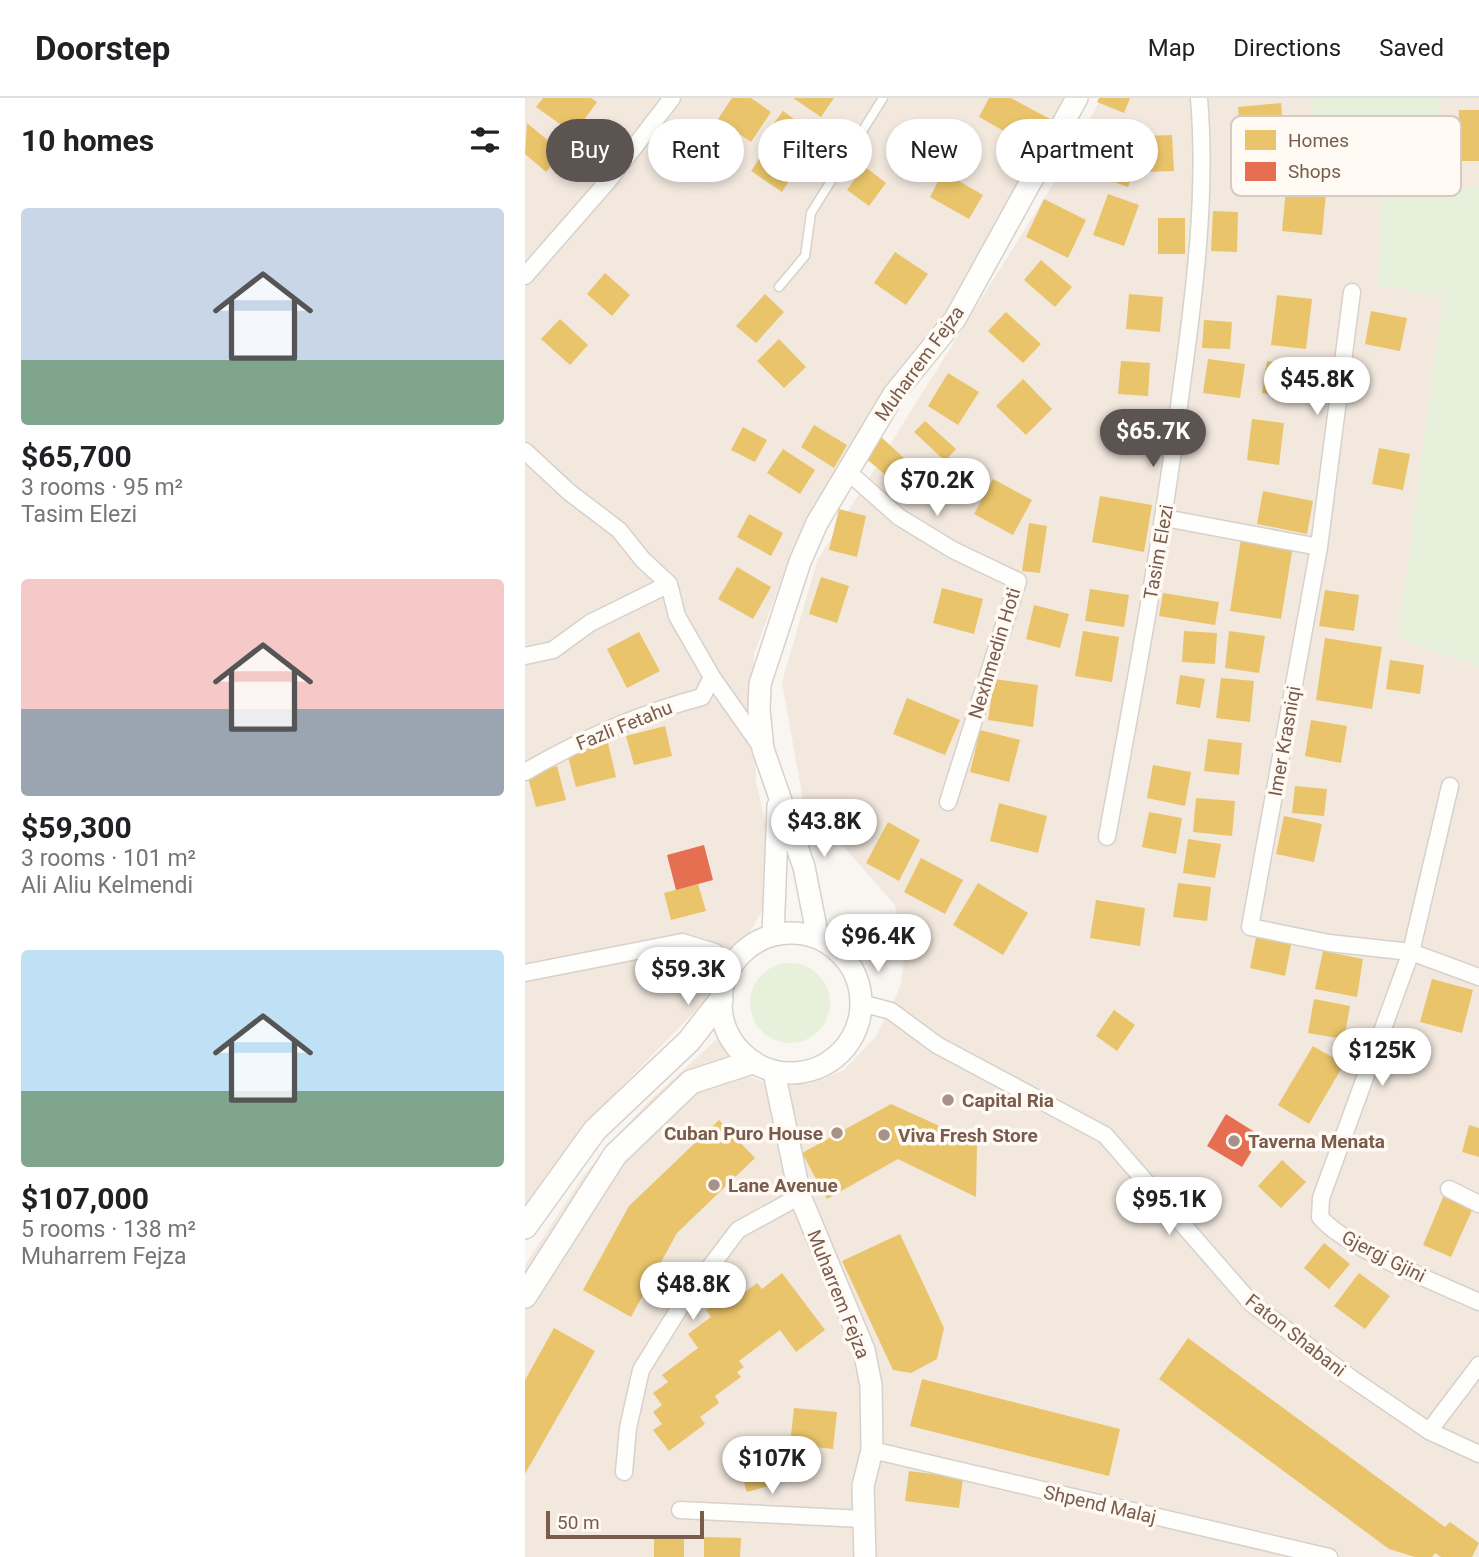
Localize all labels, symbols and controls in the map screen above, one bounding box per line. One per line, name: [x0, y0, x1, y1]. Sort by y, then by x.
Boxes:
text: Doorstep: [35, 29, 170, 68]
text: Map: [1148, 34, 1195, 62]
text: Directions: [1233, 34, 1341, 62]
text: Saved: [1379, 34, 1444, 62]
legend: [1231, 116, 1461, 196]
chip: Buy: [546, 119, 634, 182]
chip: Rent: [648, 119, 744, 182]
chip: Filters: [758, 119, 872, 182]
chip: New: [886, 119, 982, 182]
chip: Apartment: [996, 119, 1158, 182]
icon: filters: [466, 121, 504, 159]
text: 10 homes: [21, 123, 154, 158]
text: Homes: [1288, 129, 1349, 152]
text: Shops: [1288, 160, 1341, 183]
icon: home: [200, 253, 326, 379]
street label: Muharrem Fejza: [870, 301, 969, 425]
pin: $45.8K: [1260, 358, 1374, 417]
text: $45.8K: [1280, 366, 1354, 393]
pin: $65.7K: [1096, 410, 1210, 469]
text: $65.7K: [1116, 418, 1190, 445]
text: $65,700: [21, 439, 132, 474]
pin: $70.2K: [880, 458, 994, 518]
text: $70.2K: [900, 467, 974, 494]
text: 3 rooms · 95 m²: [21, 474, 183, 501]
text: Tasim Elezi: [21, 501, 137, 528]
street label: Tasim Elezi: [1139, 503, 1178, 601]
street label: Nexhmedin Hoti: [964, 585, 1025, 722]
icon: home: [200, 624, 326, 750]
street label: Imer Krasniqi: [1263, 684, 1306, 798]
street label: Fazli Fetahu: [573, 696, 676, 755]
pin: $43.8K: [767, 800, 881, 859]
text: $43.8K: [787, 808, 861, 835]
text: $59,300: [21, 810, 132, 845]
text: 3 rooms · 101 m²: [21, 845, 196, 872]
text: Ali Aliu Kelmendi: [21, 872, 193, 899]
pin: $96.4K: [821, 914, 935, 974]
text: $96.4K: [841, 923, 915, 950]
pin: $59.3K: [631, 948, 745, 1007]
text: $59.3K: [651, 956, 725, 983]
icon: home: [200, 995, 326, 1121]
pin: $125K: [1333, 1028, 1431, 1088]
text: $125K: [1348, 1037, 1416, 1064]
place label: Capital Ria: [962, 1089, 1054, 1112]
marker: Capital Ria: [940, 1092, 956, 1108]
place label: Cuban Puro House: [664, 1122, 823, 1145]
place label: Viva Fresh Store: [898, 1124, 1038, 1147]
marker: Cuban Puro House: [829, 1125, 845, 1141]
marker: Viva Fresh Store: [876, 1127, 892, 1143]
place label: Taverna Menata: [1248, 1130, 1385, 1153]
marker: Taverna Menata: [1226, 1133, 1242, 1149]
place label: Lane Avenue: [728, 1174, 838, 1197]
marker: Lane Avenue: [706, 1177, 722, 1193]
pin: $95.1K: [1112, 1178, 1226, 1237]
text: $107,000: [21, 1181, 149, 1216]
text: $95.1K: [1132, 1186, 1206, 1213]
text: 5 rooms · 138 m²: [21, 1216, 196, 1243]
street label: Gjergj Gjini: [1338, 1226, 1430, 1287]
street label: Muharrem Fejza: [802, 1227, 875, 1362]
text: Muharrem Fejza: [21, 1243, 186, 1270]
pin: $48.8K: [636, 1262, 750, 1322]
text: $48.8K: [656, 1271, 730, 1298]
street label: Faton Shabani: [1241, 1289, 1350, 1382]
pin: $107K: [723, 1436, 821, 1496]
text: $107K: [738, 1445, 806, 1472]
street label: Shpend Malaj: [1041, 1480, 1158, 1529]
scale bar: [546, 1508, 703, 1540]
text: 50 m: [557, 1511, 600, 1534]

